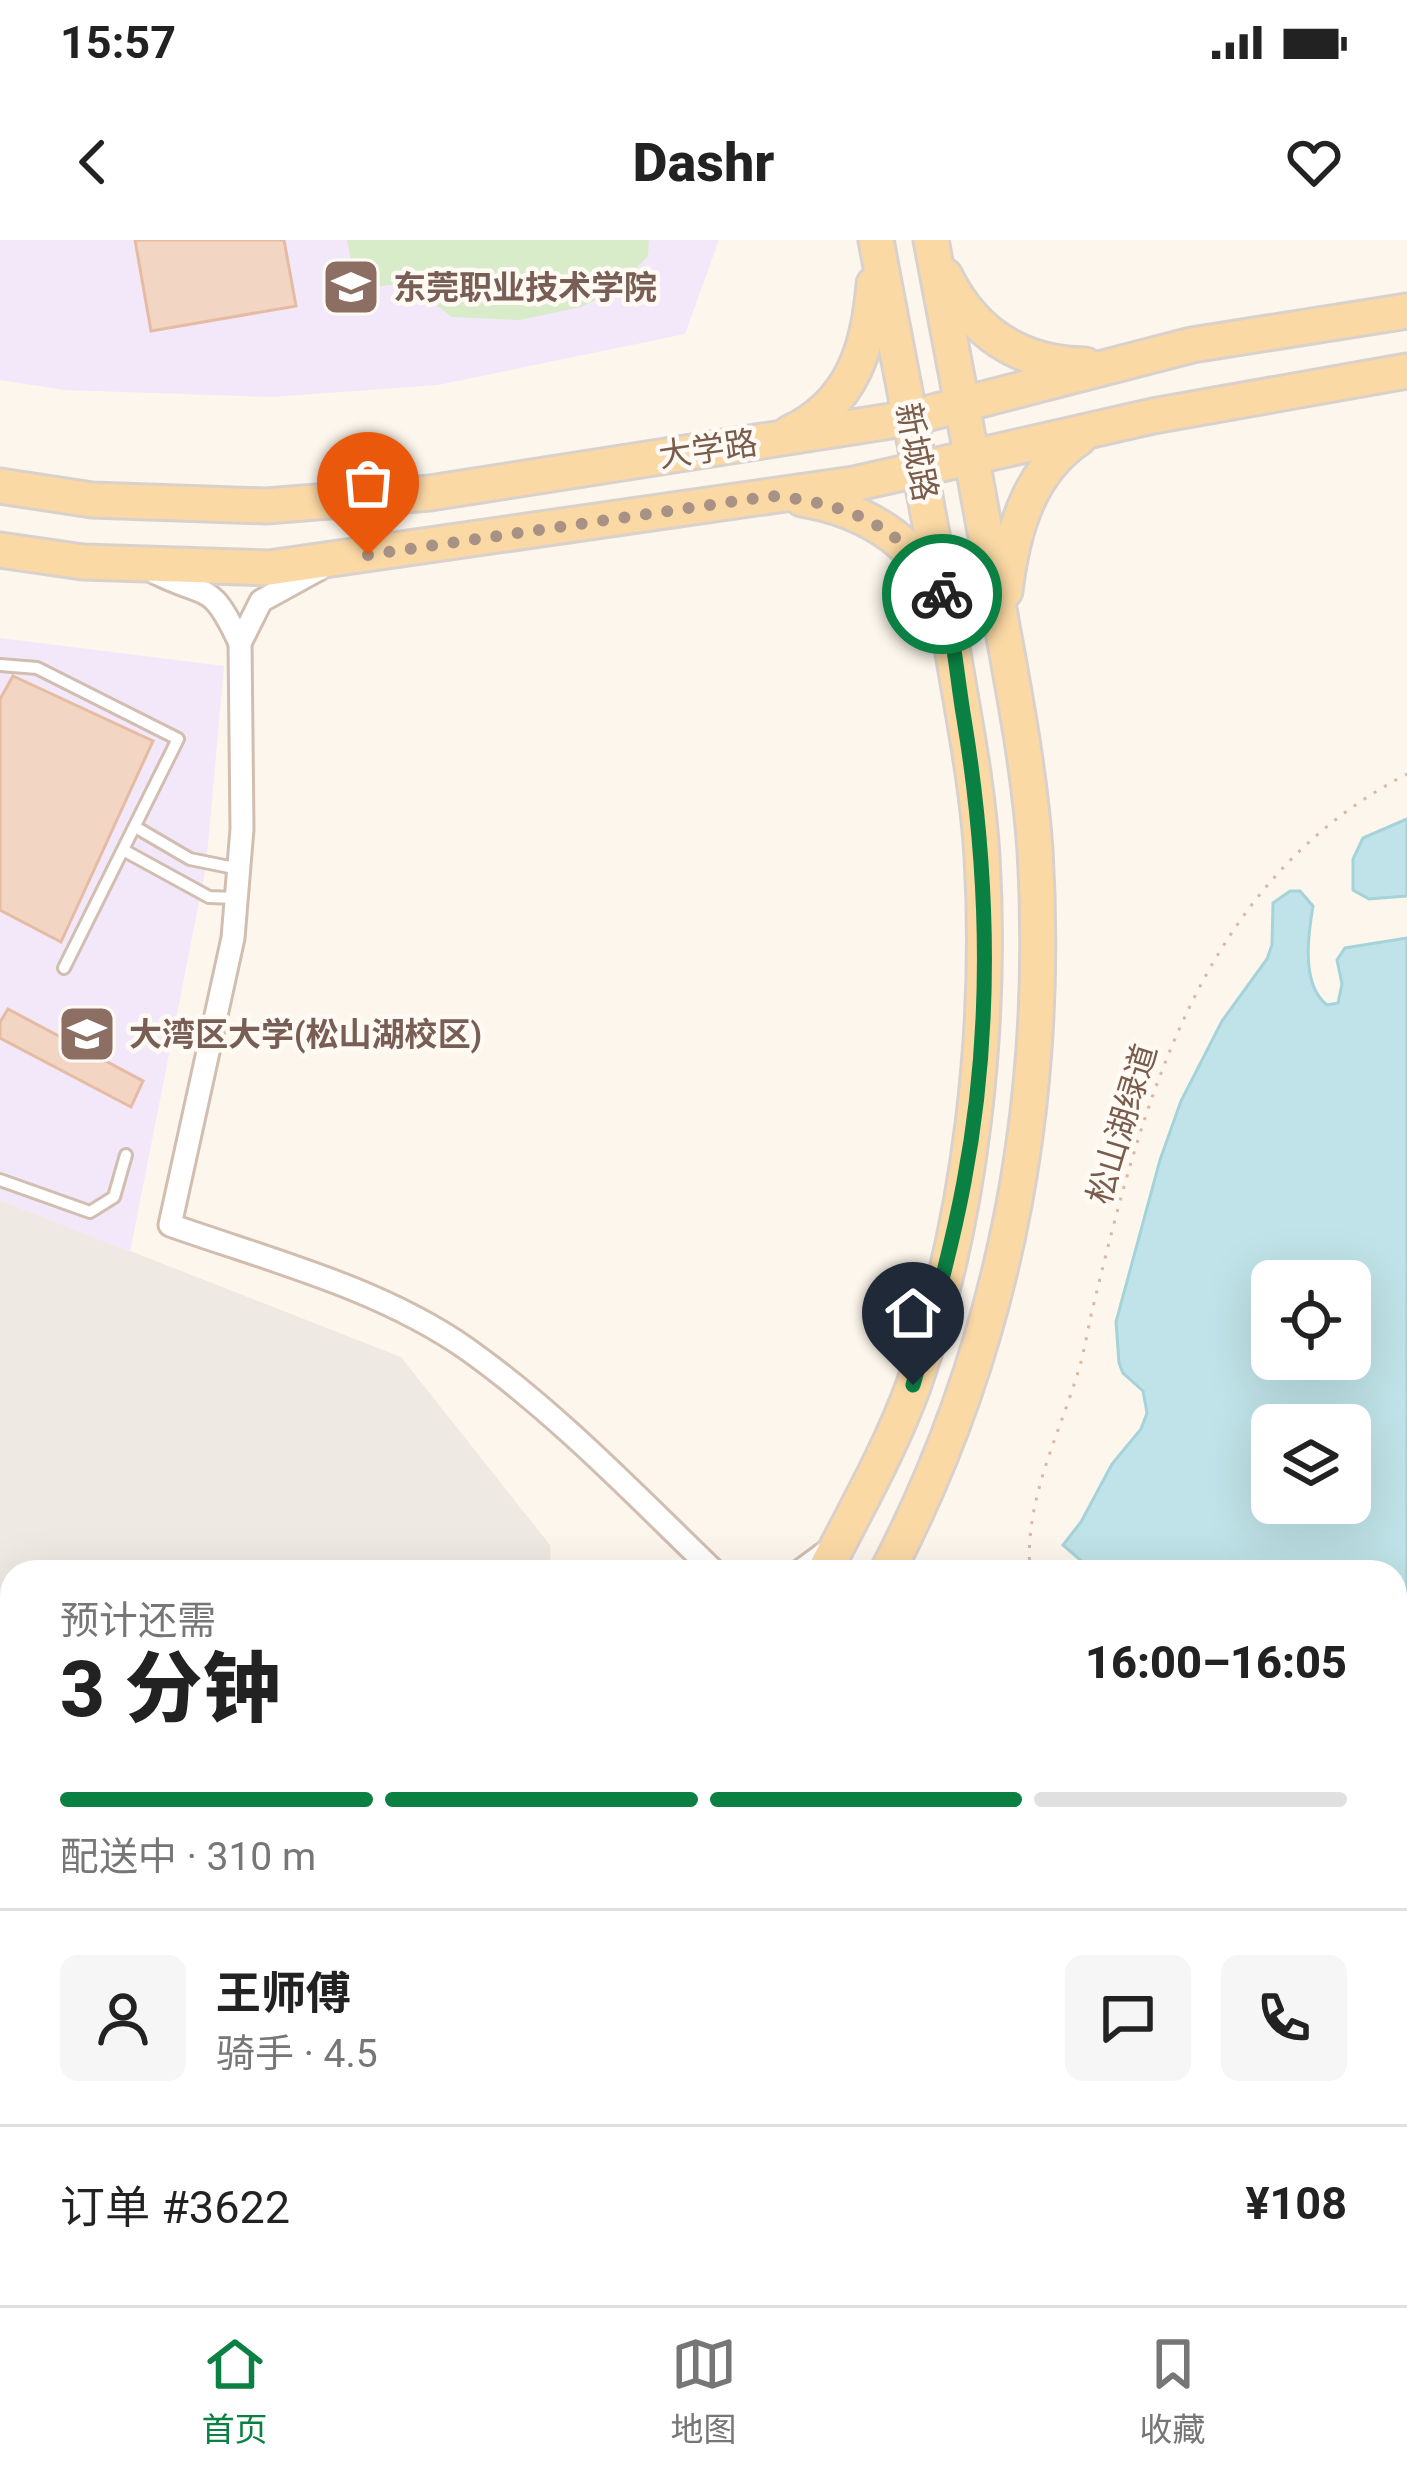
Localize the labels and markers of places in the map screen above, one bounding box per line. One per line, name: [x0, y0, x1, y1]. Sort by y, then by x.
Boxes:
school or university icon: 东莞职业技术学院: [320, 256, 382, 318]
place label: 东莞职业技术学院: [393, 268, 657, 307]
pin: [317, 432, 419, 555]
school or university icon: 大湾区大学(松山湖校区): [56, 1003, 118, 1065]
place label: 大湾区大学(松山湖校区): [129, 1015, 482, 1054]
pin: [862, 1262, 964, 1385]

